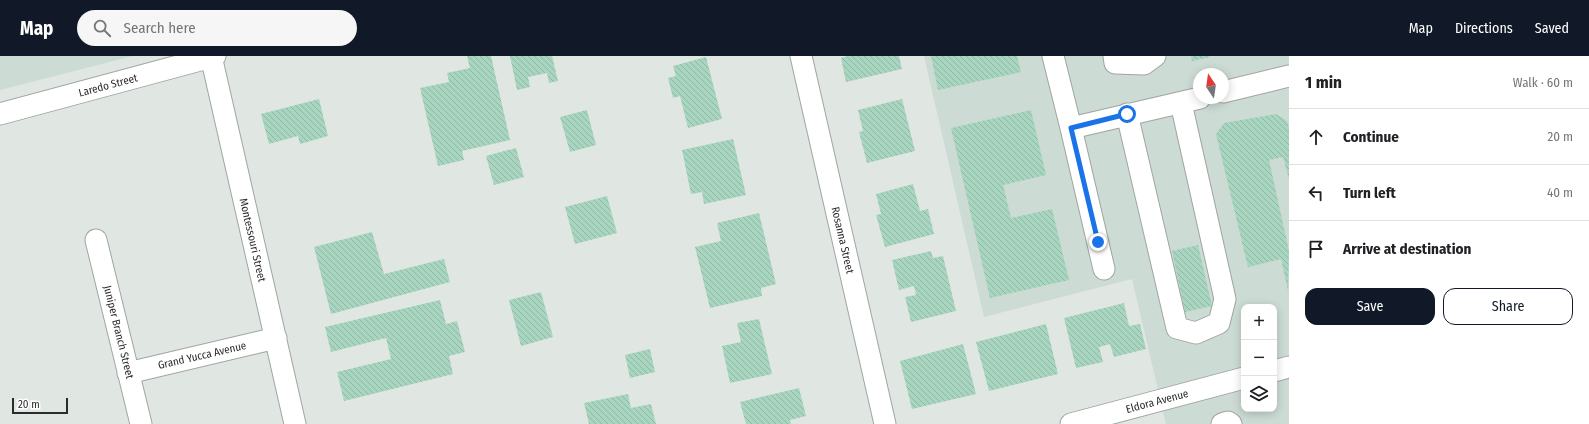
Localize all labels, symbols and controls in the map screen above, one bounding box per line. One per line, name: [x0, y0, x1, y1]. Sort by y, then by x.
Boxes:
search box: [77, 10, 357, 46]
text: Map: [20, 17, 53, 40]
icon: search: [91, 17, 113, 39]
text: Search here: [123, 19, 196, 37]
text: Map: [1409, 20, 1433, 37]
text: Directions: [1455, 20, 1513, 37]
text: Saved: [1535, 20, 1569, 37]
north arrow: [1193, 68, 1229, 104]
street label: Laredo Street: [77, 71, 139, 100]
text: 1 min: [1305, 72, 1342, 93]
text: Walk · 60 m: [1513, 75, 1573, 90]
route start: [1118, 105, 1136, 123]
icon: ahead: [1305, 126, 1327, 148]
text: Continue: [1343, 128, 1399, 146]
text: 20 m: [1547, 129, 1573, 144]
icon: left: [1305, 182, 1327, 204]
text: Turn left: [1343, 184, 1396, 202]
text: 40 m: [1547, 185, 1573, 200]
street label: Montessouri Street: [237, 197, 269, 284]
street label: Rosanna Street: [829, 205, 857, 275]
route end: [1089, 233, 1107, 251]
icon: arrive: [1305, 238, 1327, 260]
text: Arrive at destination: [1343, 240, 1471, 258]
street label: Juniper Branch Street: [101, 284, 137, 381]
button: Save: [1305, 288, 1435, 325]
button: Share: [1443, 288, 1573, 325]
map controls: [1241, 304, 1277, 412]
button: +: [1241, 304, 1277, 340]
street label: Grand Yucca Avenue: [157, 339, 248, 372]
button: −: [1241, 340, 1277, 376]
button: layers: [1241, 376, 1277, 412]
street label: Eldora Avenue: [1124, 387, 1190, 416]
scale bar: [12, 396, 68, 415]
text: 20 m: [18, 398, 40, 411]

